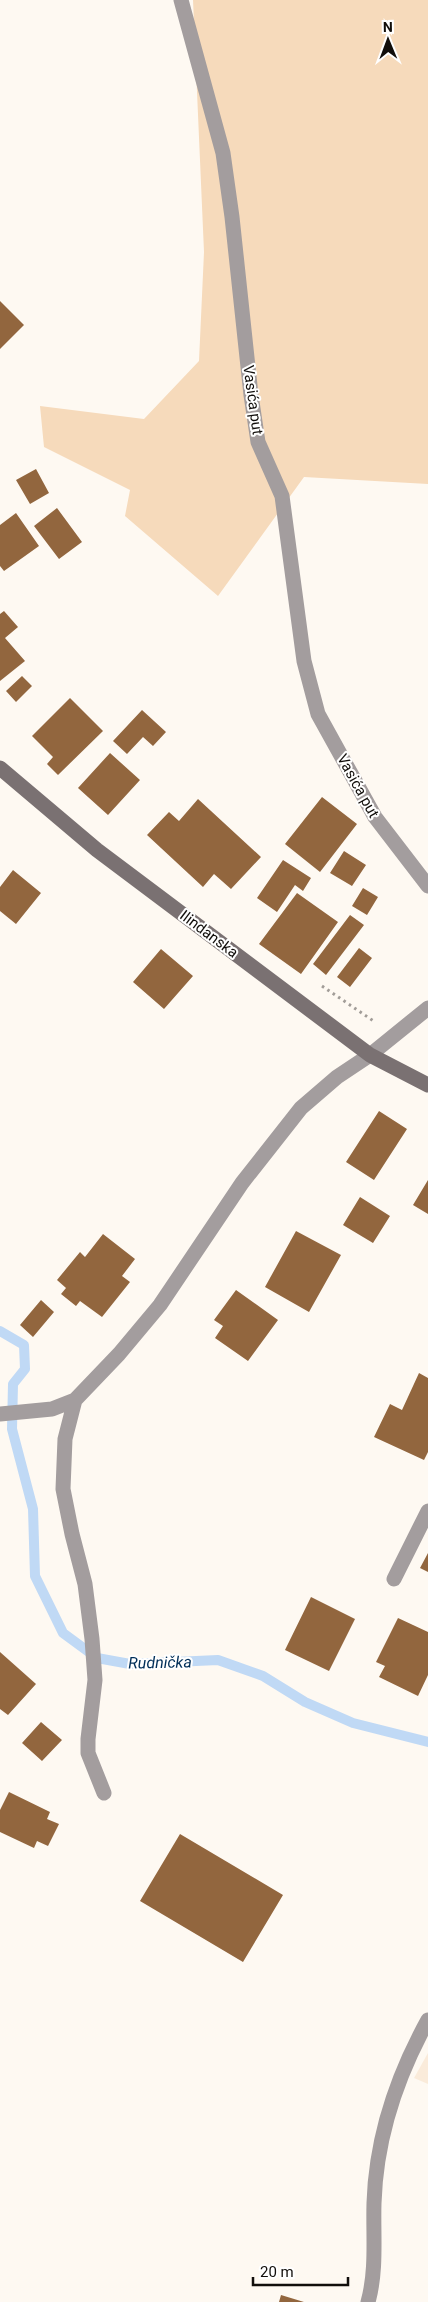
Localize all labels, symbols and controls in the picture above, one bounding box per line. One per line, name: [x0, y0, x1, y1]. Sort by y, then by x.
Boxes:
north arrow: [363, 15, 413, 65]
text: N: [383, 19, 393, 35]
street label: Vasića put: [239, 364, 267, 436]
street label: Vasića put: [333, 751, 383, 821]
street label: Ilindanska: [176, 906, 242, 962]
water label: Rudnička: [128, 1652, 192, 1673]
scale bar: [253, 2254, 348, 2286]
text: 20 m: [260, 2263, 294, 2281]

